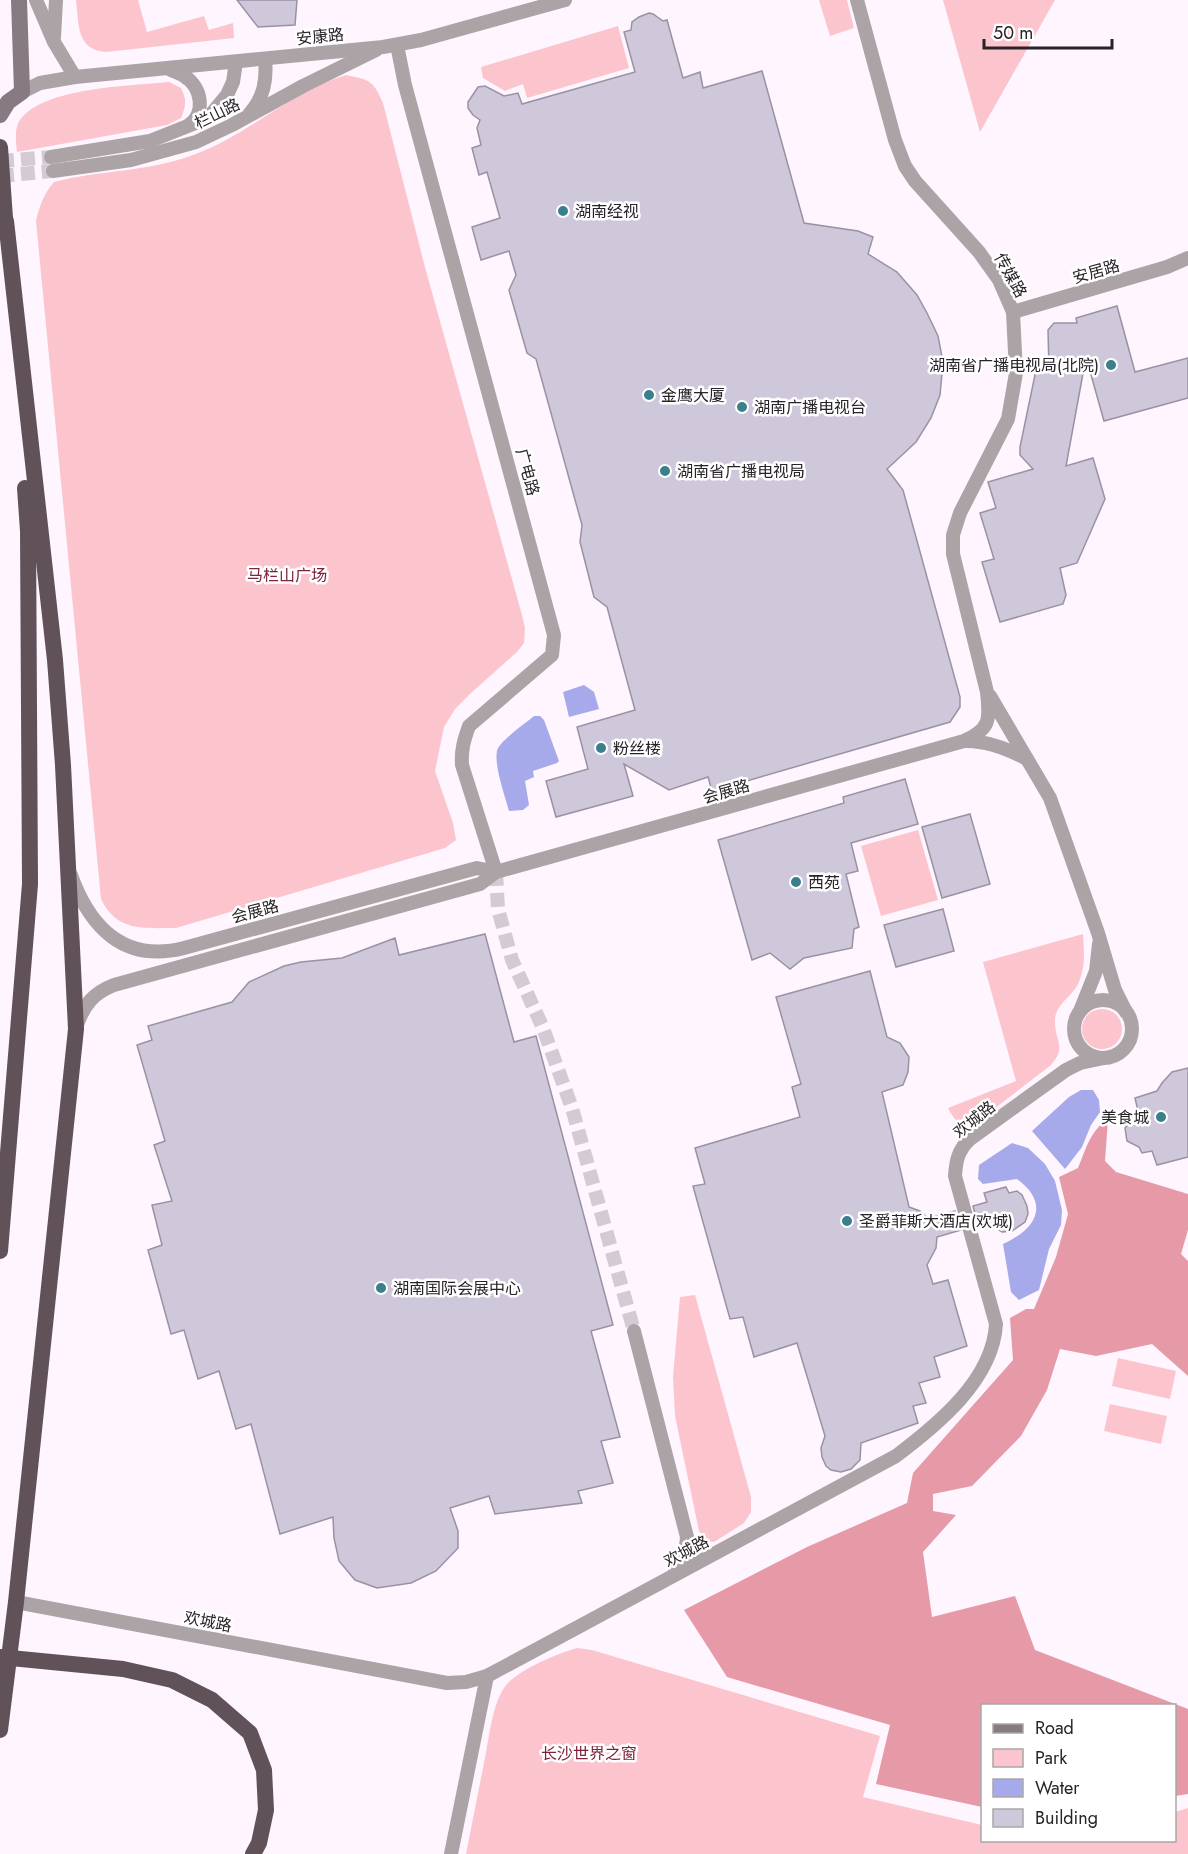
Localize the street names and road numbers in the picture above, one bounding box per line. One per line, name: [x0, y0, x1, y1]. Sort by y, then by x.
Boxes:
street label: 安康路: [295, 23, 345, 50]
street label: 栏山路: [191, 93, 244, 134]
street label: 传媒路: [989, 249, 1032, 302]
street label: 安居路: [1070, 254, 1122, 289]
street label: 广电路: [510, 446, 545, 498]
street label: 会展路: [700, 774, 752, 809]
street label: 会展路: [229, 894, 281, 929]
street label: 欢城路: [948, 1095, 1000, 1143]
street label: 欢城路: [660, 1530, 713, 1573]
street label: 欢城路: [182, 1606, 234, 1637]

